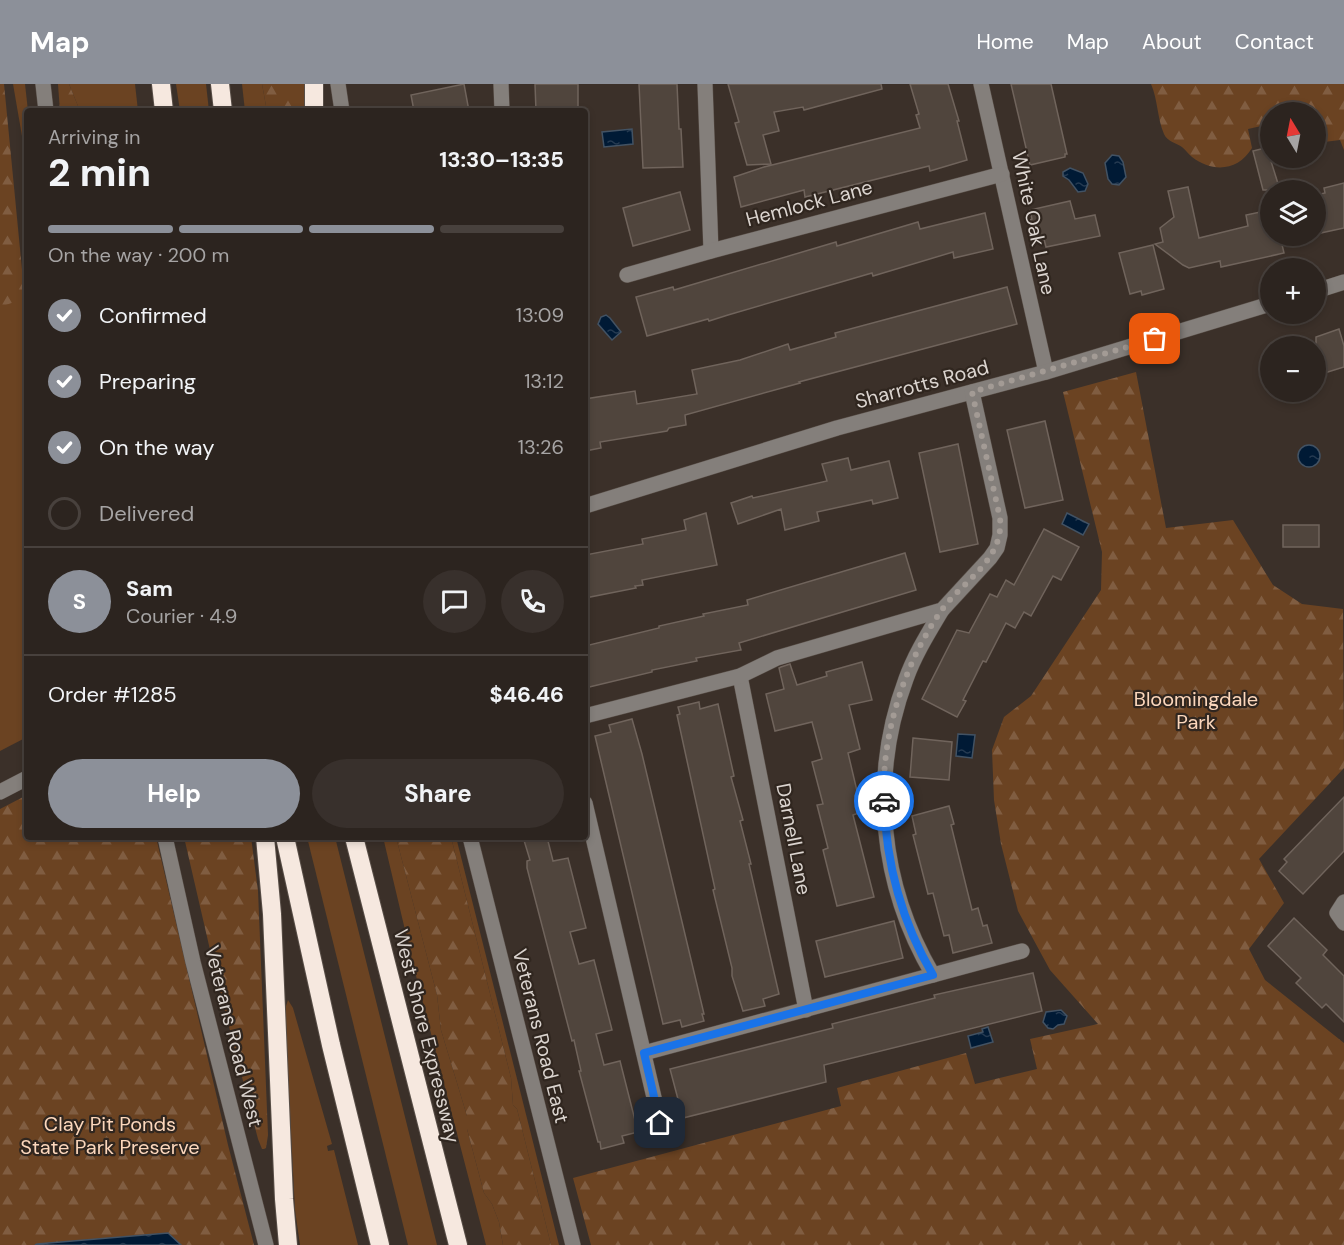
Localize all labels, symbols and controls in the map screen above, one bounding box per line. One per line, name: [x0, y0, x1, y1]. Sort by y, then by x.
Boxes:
text: Map: [30, 24, 90, 61]
text: Home: [976, 28, 1034, 56]
text: Map: [1067, 28, 1109, 56]
text: About: [1142, 28, 1202, 56]
text: Contact: [1235, 28, 1314, 56]
north arrow: [1260, 102, 1326, 168]
map controls: [1260, 102, 1326, 402]
text: Arriving in: [48, 124, 140, 150]
text: 13:30–13:35: [439, 145, 564, 174]
text: 2 min: [48, 147, 151, 198]
street label: White Oak Lane: [1006, 149, 1062, 297]
street label: Hemlock Lane: [743, 174, 875, 232]
button: layers: [1260, 180, 1326, 246]
text: On the way · 200 m: [48, 242, 229, 268]
button: +: [1260, 258, 1326, 324]
icon: check: [48, 299, 81, 332]
text: Confirmed: [99, 301, 207, 330]
text: 13:09: [516, 302, 564, 328]
pin: [1129, 313, 1180, 364]
icon: bag: [1138, 322, 1171, 355]
button: −: [1260, 336, 1326, 402]
street label: Sharrotts Road: [852, 354, 992, 414]
icon: check: [48, 365, 81, 398]
text: Preparing: [99, 367, 196, 396]
text: 13:12: [524, 368, 564, 394]
icon: check: [48, 431, 81, 464]
text: On the way: [99, 433, 214, 462]
text: 13:26: [518, 434, 564, 460]
text: Delivered: [99, 499, 194, 528]
button: chat: [423, 570, 486, 633]
button: phone: [501, 570, 564, 633]
text: Sam: [126, 574, 173, 603]
text: S: [73, 587, 86, 616]
text: Courier · 4.9: [126, 603, 237, 629]
text: Order #1285: [48, 680, 177, 709]
text: $46.46: [489, 680, 564, 709]
park label: Bloomingdale Park: [1134, 686, 1258, 735]
button: Help: [48, 759, 300, 828]
button: Share: [312, 759, 564, 828]
courier: [854, 771, 914, 831]
street label: Darnell Lane: [770, 781, 818, 897]
icon: car: [868, 785, 901, 818]
street label: West Shore Expressway: [388, 926, 466, 1146]
street label: Veterans Road West: [199, 943, 269, 1130]
street label: Veterans Road East: [507, 946, 575, 1126]
pin: [634, 1097, 685, 1148]
icon: home: [643, 1106, 676, 1139]
park label: Clay Pit Ponds State Park Preserve: [20, 1111, 200, 1160]

